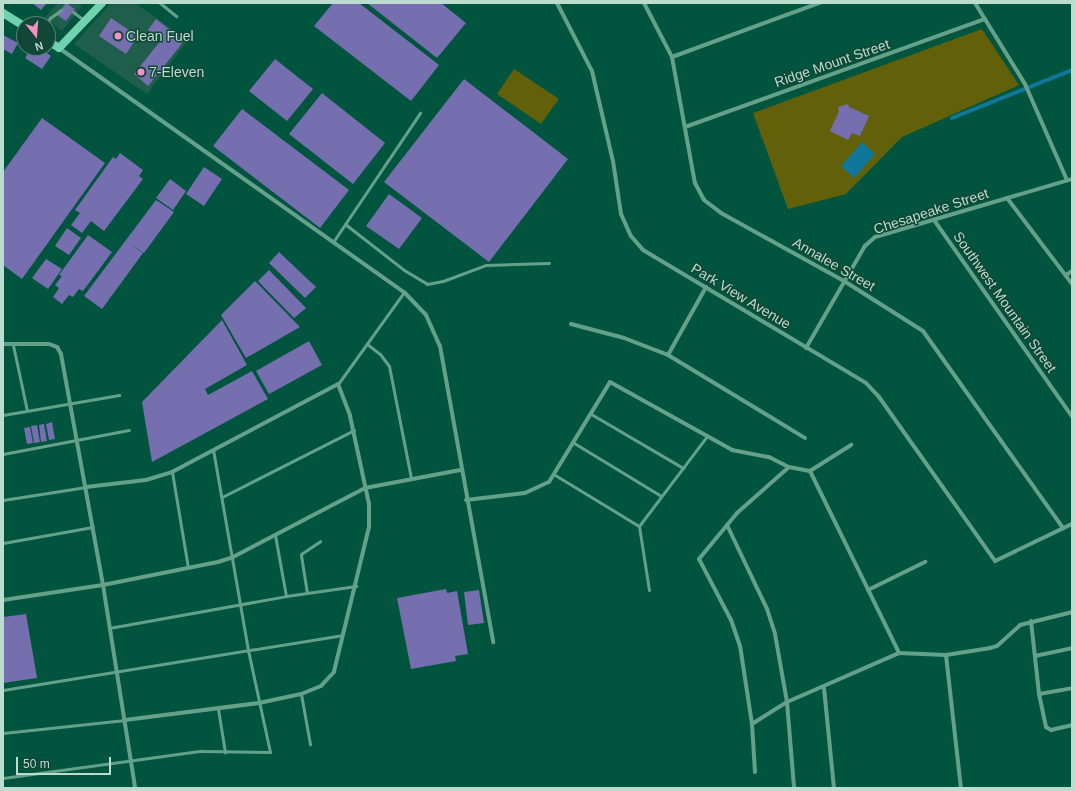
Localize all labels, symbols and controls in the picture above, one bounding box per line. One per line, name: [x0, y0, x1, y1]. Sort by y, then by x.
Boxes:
north arrow: [16, 16, 56, 56]
place label: Clean Fuel: [126, 28, 194, 44]
marker: Clean Fuel: [113, 31, 123, 41]
street label: Ridge Mount Street: [772, 35, 892, 91]
text: N: [34, 40, 45, 53]
place label: 7-Eleven: [149, 64, 204, 80]
marker: 7-Eleven: [136, 67, 146, 77]
street label: Chesapeake Street: [871, 184, 991, 238]
street label: Southwest Mountain Street: [950, 228, 1060, 376]
street label: Annalee Street: [790, 234, 878, 294]
street label: Park View Avenue: [688, 259, 794, 333]
scale bar: [18, 749, 113, 775]
text: 50 m: [23, 757, 50, 771]

